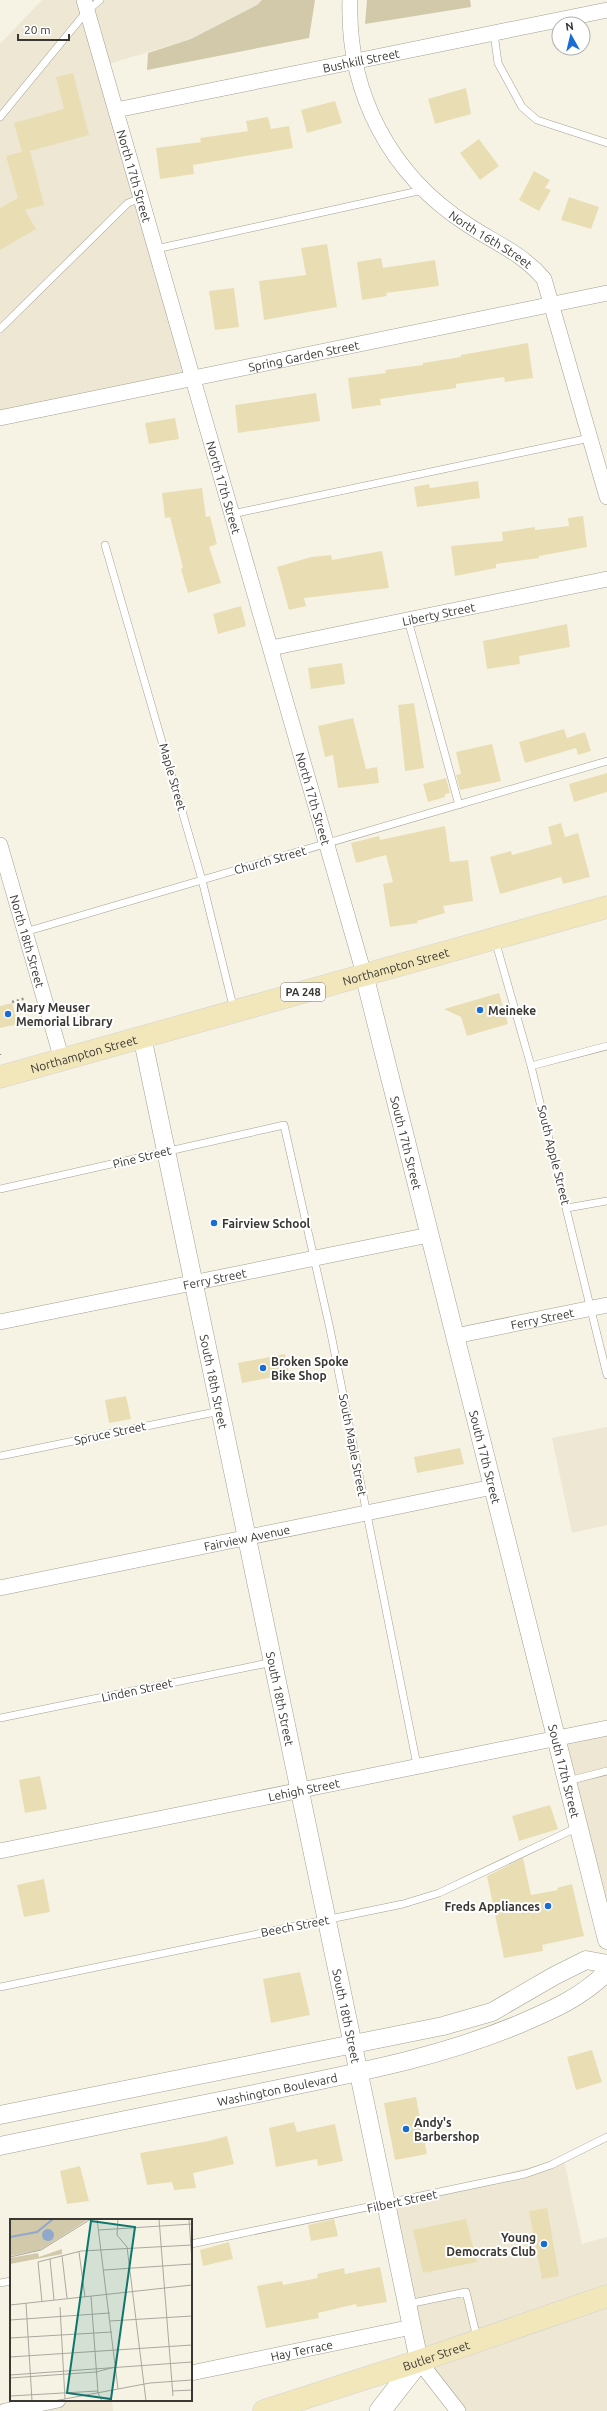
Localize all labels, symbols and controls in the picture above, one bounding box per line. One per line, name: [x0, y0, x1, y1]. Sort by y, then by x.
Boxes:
scale bar: [18, 16, 69, 42]
north arrow: [551, 16, 591, 56]
text: N: [565, 20, 575, 33]
text: 20 m: [24, 23, 51, 36]
street label: Bushkill Street: [321, 46, 401, 74]
street label: North 17th Street: [115, 128, 154, 224]
street label: North 16th Street: [447, 208, 535, 271]
street label: Spring Garden Street: [247, 338, 360, 373]
street label: North 17th Street: [205, 439, 244, 535]
street label: Liberty Street: [401, 600, 476, 627]
street label: Maple Street: [157, 742, 189, 813]
street label: North 17th Street: [294, 751, 333, 847]
street label: Church Street: [233, 843, 308, 876]
street label: North 18th Street: [8, 893, 47, 989]
street label: Northampton Street: [341, 945, 451, 987]
road number: PA 248: [281, 983, 325, 1001]
place label: Mary Meuser Memorial Library: [16, 1001, 113, 1028]
place label: Meineke: [488, 1004, 536, 1017]
marker: Meineke: [475, 1005, 485, 1015]
marker: Mary Meuser Memorial Library: [3, 1009, 13, 1019]
street label: Northampton Street: [29, 1032, 139, 1075]
street label: South 17th Street: [388, 1095, 425, 1191]
street label: South Apple Street: [535, 1104, 573, 1206]
street label: Pine Street: [111, 1143, 173, 1171]
place label: Fairview School: [222, 1217, 311, 1230]
marker: Fairview School: [209, 1218, 219, 1228]
street label: Ferry Street: [182, 1266, 248, 1291]
street label: Ferry Street: [509, 1305, 575, 1331]
street label: South 18th Street: [198, 1333, 230, 1430]
place label: Broken Spoke Bike Shop: [271, 1355, 349, 1382]
marker: Broken Spoke Bike Shop: [258, 1363, 268, 1373]
street label: South Maple Street: [337, 1393, 369, 1498]
street label: South 17th Street: [467, 1409, 504, 1505]
street label: Spruce Street: [73, 1419, 147, 1447]
street label: Fairview Avenue: [203, 1522, 291, 1553]
street label: South 18th Street: [264, 1650, 297, 1747]
street label: Linden Street: [100, 1676, 174, 1704]
street label: South 17th Street: [547, 1723, 583, 1820]
street label: Lehigh Street: [267, 1776, 341, 1803]
place label: Freds Appliances: [444, 1900, 540, 1913]
marker: Freds Appliances: [543, 1901, 553, 1911]
street label: Beech Street: [260, 1913, 331, 1939]
street label: South 18th Street: [331, 1968, 363, 2064]
street label: Washington Boulevard: [216, 2070, 338, 2108]
place label: Andy's Barbershop: [414, 2116, 480, 2143]
marker: Andy's Barbershop: [401, 2124, 411, 2134]
street label: Filbert Street: [366, 2187, 439, 2215]
inset map: [10, 2219, 192, 2401]
place label: Young Democrats Club: [446, 2231, 536, 2258]
marker: Young Democrats Club: [539, 2239, 549, 2249]
street label: Hay Terrace: [269, 2337, 334, 2363]
street label: Butler Street: [401, 2337, 472, 2372]

